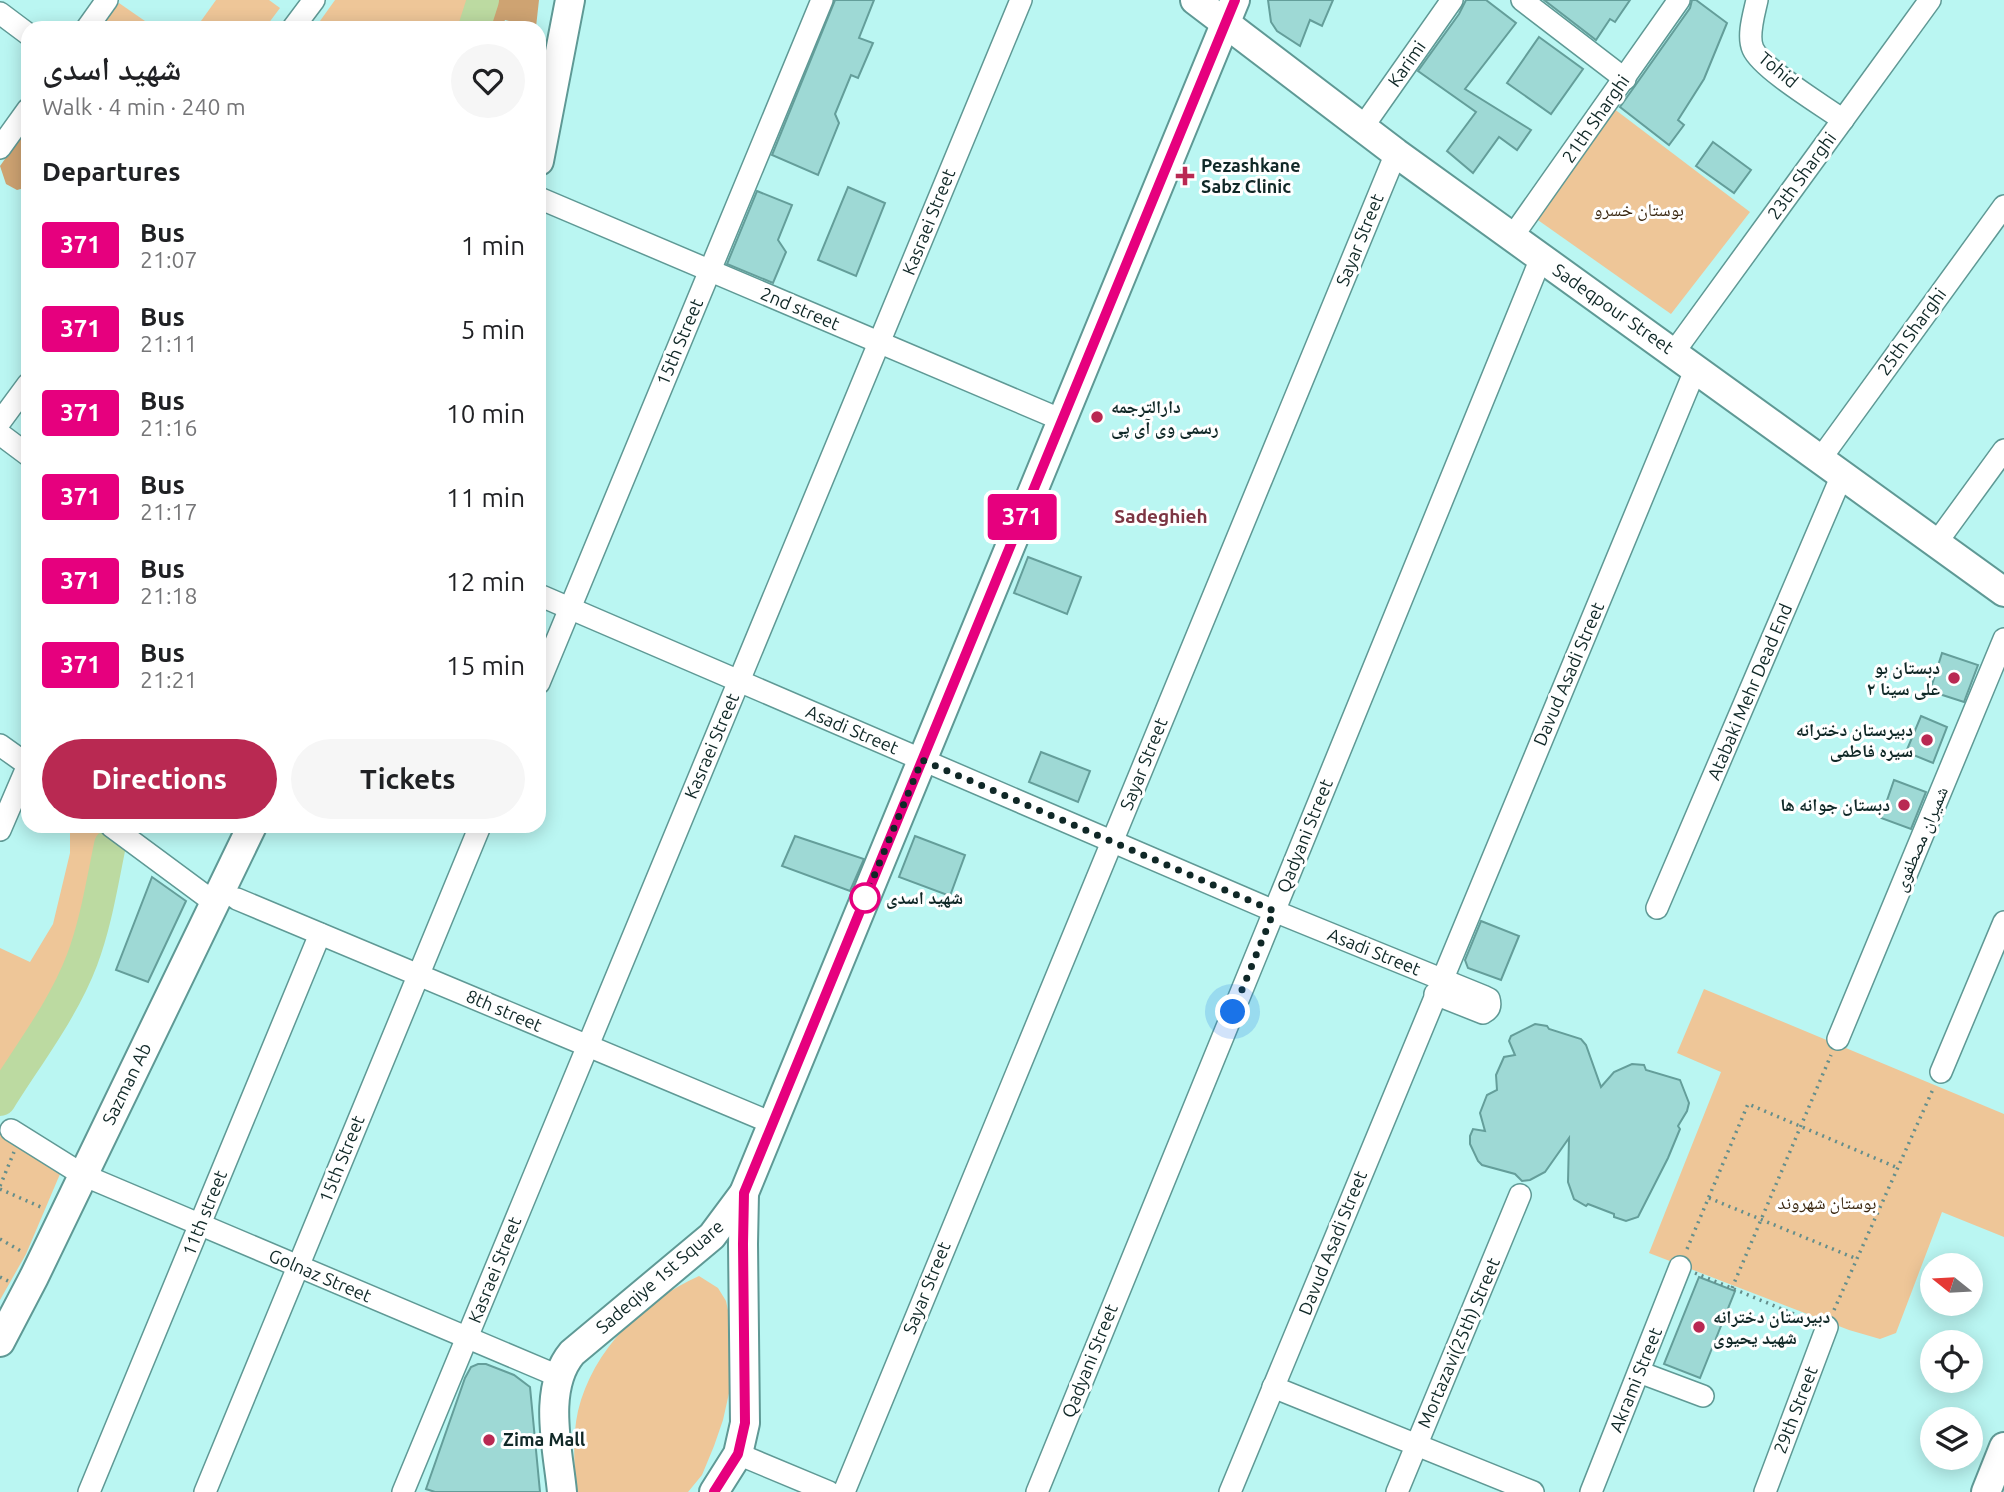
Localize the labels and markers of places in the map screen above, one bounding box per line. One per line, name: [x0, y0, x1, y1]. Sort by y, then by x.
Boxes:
place label: Pezashkane Sabz Clinic: [1201, 155, 1301, 196]
marker: Pezashkane Sabz Clinic: [1175, 166, 1195, 186]
place label: دارالترجمه رسمی وی آی پی: [1111, 396, 1219, 439]
marker: دارالترجمه رسمی وی آی پی: [1089, 409, 1105, 425]
place label: دبستان بو علی سینا ۲: [1867, 657, 1940, 700]
marker: دبستان بو علی سینا ۲: [1946, 670, 1962, 686]
place label: دبیرستان دخترانه سیره فاطمی: [1796, 719, 1913, 762]
marker: دبیرستان دخترانه سیره فاطمی: [1919, 732, 1935, 748]
place label: دبستان جوانه ها: [1780, 794, 1890, 816]
marker: دبستان جوانه ها: [1896, 797, 1912, 813]
marker: شهید اسدی: [850, 883, 880, 913]
place label: شهید اسدی: [886, 887, 963, 909]
place label: دبیرستان دخترانه شهید یحیوی: [1713, 1306, 1830, 1349]
marker: دبیرستان دخترانه شهید یحیوی: [1691, 1319, 1707, 1335]
place label: Zima Mall: [503, 1429, 586, 1449]
marker: Zima Mall: [481, 1432, 497, 1448]

